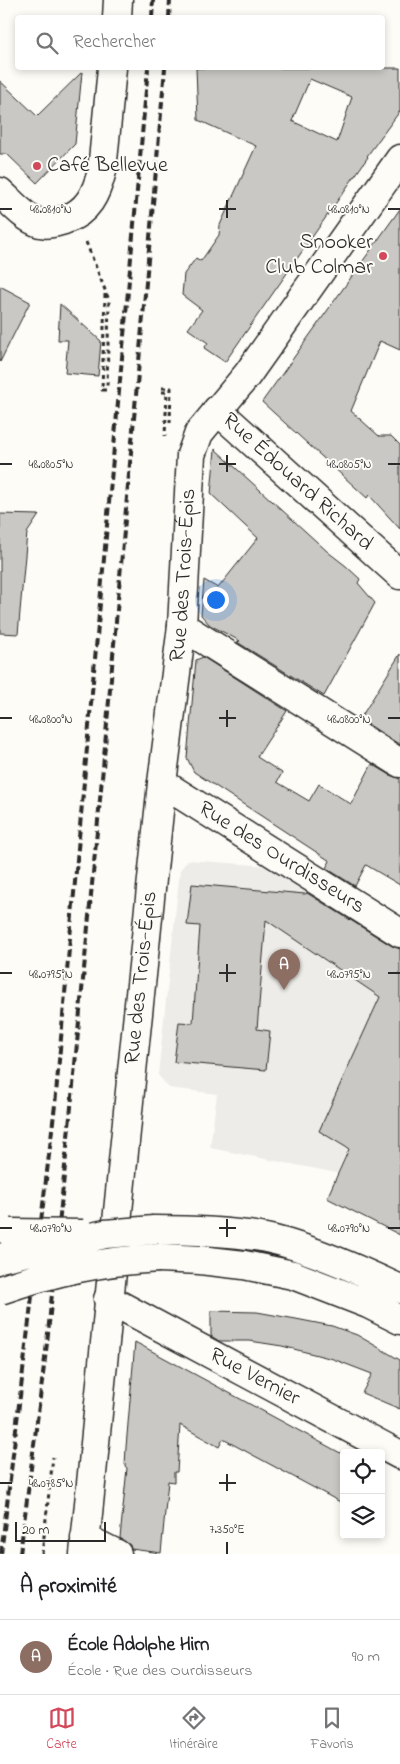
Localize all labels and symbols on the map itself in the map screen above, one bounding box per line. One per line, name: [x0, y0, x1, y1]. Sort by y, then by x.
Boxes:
place label: Café Bellevue: [47, 150, 168, 182]
marker: Café Bellevue: [31, 160, 43, 172]
text: 48.0810°N: [30, 201, 72, 219]
text: 48.0810°N: [328, 201, 370, 219]
place label: Snooker Club Colmar: [265, 227, 373, 284]
marker: Snooker Club Colmar: [377, 250, 389, 262]
street label: Rue Édouard Richard: [215, 406, 380, 559]
text: 48.0805°N: [29, 456, 73, 474]
text: 48.0805°N: [327, 456, 371, 474]
street label: Rue des Trois-Épis: [162, 488, 205, 664]
your location: [203, 587, 229, 613]
text: 48.0800°N: [29, 711, 73, 729]
text: 48.0800°N: [327, 711, 371, 729]
street label: Rue des Ourdisseurs: [192, 793, 371, 923]
street label: Rue des Trois-Épis: [117, 890, 167, 1066]
pin: A: [268, 949, 300, 990]
text: 48.0795°N: [29, 966, 73, 984]
text: 48.0795°N: [327, 966, 371, 984]
text: 48.0790°N: [30, 1220, 72, 1238]
text: 48.0790°N: [328, 1220, 370, 1238]
street label: Rue Vernier: [203, 1340, 306, 1415]
text: 48.0785°N: [29, 1475, 73, 1493]
scale bar: [15, 1519, 106, 1542]
text: 7.350°E: [210, 1521, 244, 1539]

